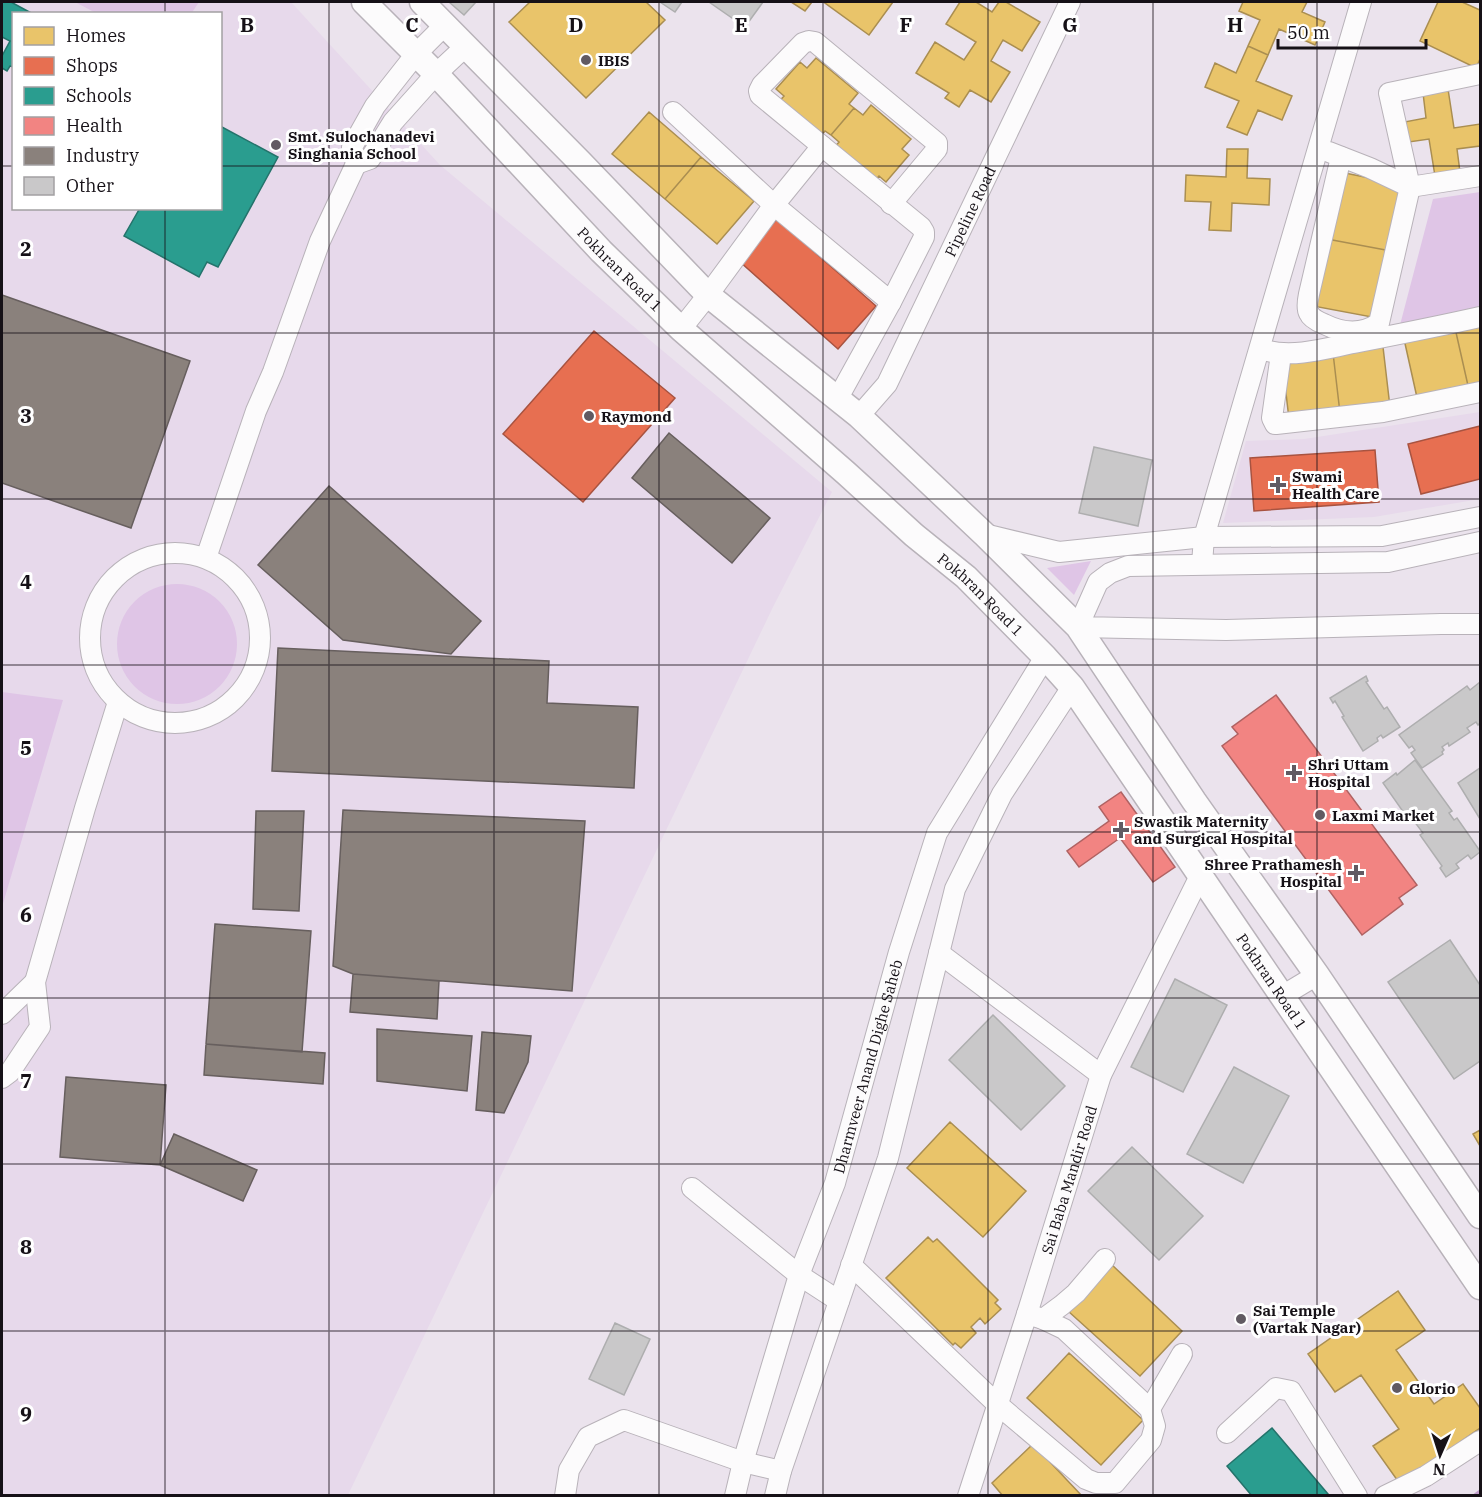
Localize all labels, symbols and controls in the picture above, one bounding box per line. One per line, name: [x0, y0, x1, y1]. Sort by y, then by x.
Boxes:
text: B: [240, 11, 254, 38]
text: C: [405, 11, 419, 38]
text: D: [568, 11, 584, 38]
text: E: [734, 11, 748, 38]
text: F: [900, 11, 912, 38]
text: G: [1062, 11, 1078, 38]
text: H: [1227, 11, 1243, 38]
legend: [12, 12, 222, 210]
scale bar: [1278, 12, 1426, 50]
text: 50 m: [1287, 21, 1330, 44]
text: Homes: [66, 24, 126, 47]
place label: IBIS: [598, 51, 630, 70]
marker: IBIS: [579, 53, 593, 67]
text: Shops: [66, 54, 118, 77]
text: Schools: [66, 84, 132, 107]
text: Health: [66, 114, 123, 137]
place label: Smt. Sulochanadevi Singhania School: [288, 127, 435, 163]
marker: Smt. Sulochanadevi Singhania School: [269, 138, 283, 152]
text: Industry: [66, 144, 139, 167]
street label: Pipeline Road: [940, 163, 999, 259]
text: Other: [66, 174, 114, 197]
street label: Pokhran Road 1: [574, 223, 666, 315]
text: 2: [20, 235, 32, 262]
text: 3: [20, 402, 32, 429]
place label: Raymond: [601, 407, 672, 426]
marker: Raymond: [582, 409, 596, 423]
place label: Swami Health Care: [1292, 467, 1379, 503]
marker: Swami Health Care: [1269, 476, 1287, 494]
street label: Pokhran Road 1: [934, 549, 1028, 640]
text: 4: [20, 568, 32, 595]
text: 5: [20, 734, 32, 761]
place label: Shri Uttam Hospital: [1308, 755, 1389, 791]
marker: Shri Uttam Hospital: [1285, 764, 1303, 782]
place label: Laxmi Market: [1332, 806, 1435, 825]
marker: Laxmi Market: [1313, 808, 1327, 822]
place label: Swastik Maternity and Surgical Hospital: [1134, 812, 1293, 848]
marker: Swastik Maternity and Surgical Hospital: [1112, 821, 1130, 839]
place label: Shree Prathamesh Hospital: [1205, 855, 1342, 891]
marker: Shree Prathamesh Hospital: [1347, 864, 1365, 882]
text: 6: [20, 901, 32, 928]
street label: Pokhran Road 1: [1233, 930, 1311, 1033]
street label: Dharmveer Anand Dighe Saheb: [829, 957, 906, 1175]
text: 7: [20, 1067, 32, 1094]
street label: Sai Baba Mandir Road: [1037, 1103, 1101, 1256]
text: 8: [20, 1233, 32, 1260]
place label: Sai Temple (Vartak Nagar): [1253, 1301, 1361, 1337]
marker: Sai Temple (Vartak Nagar): [1234, 1312, 1248, 1326]
place label: Glorio: [1409, 1379, 1456, 1398]
marker: Glorio: [1390, 1381, 1404, 1395]
text: 9: [20, 1400, 32, 1427]
north arrow: [1410, 1425, 1470, 1485]
text: N: [1432, 1460, 1446, 1480]

